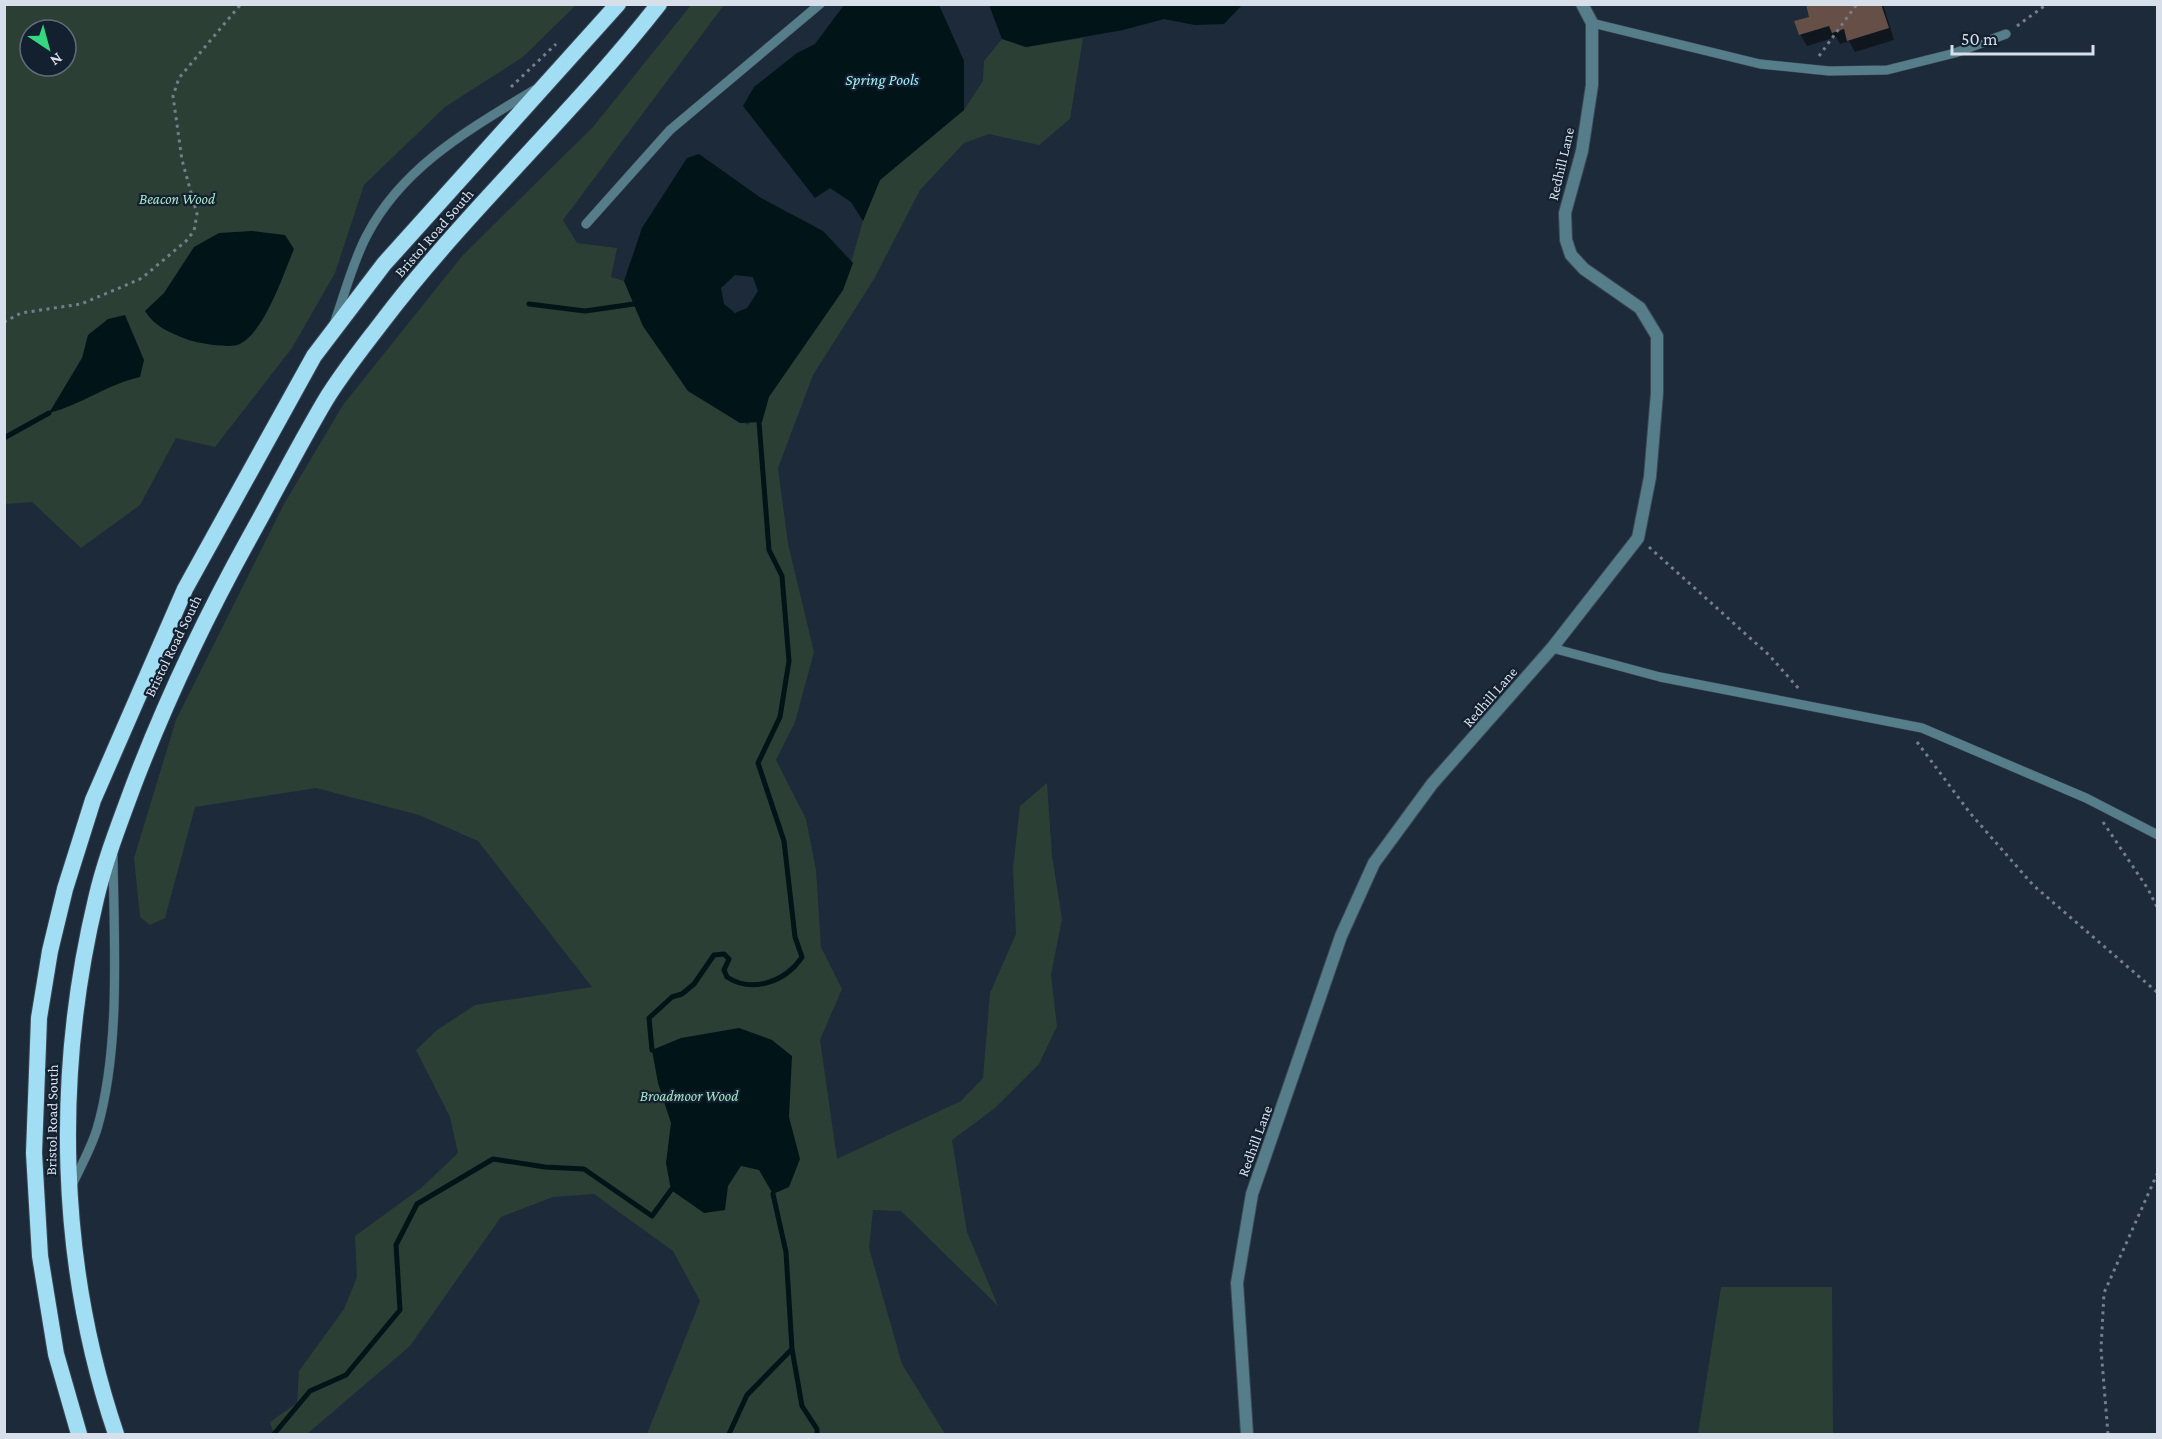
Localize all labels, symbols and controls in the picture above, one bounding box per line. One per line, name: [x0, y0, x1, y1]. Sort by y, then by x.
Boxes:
north arrow: [18, 18, 78, 78]
scale bar: [1952, 18, 2093, 56]
text: 50 m: [1961, 29, 1998, 49]
text: N: [47, 50, 66, 70]
water label: Spring Pools: [845, 71, 919, 89]
street label: Redhill Lane: [1545, 126, 1577, 202]
street label: Bristol Road South: [392, 186, 476, 280]
park label: Beacon Wood: [139, 191, 216, 207]
street label: Bristol Road South: [141, 593, 205, 699]
street label: Redhill Lane: [1460, 663, 1521, 730]
street label: Bristol Road South: [43, 1064, 61, 1176]
park label: Broadmoor Wood: [640, 1088, 739, 1104]
street label: Redhill Lane: [1235, 1103, 1275, 1179]

